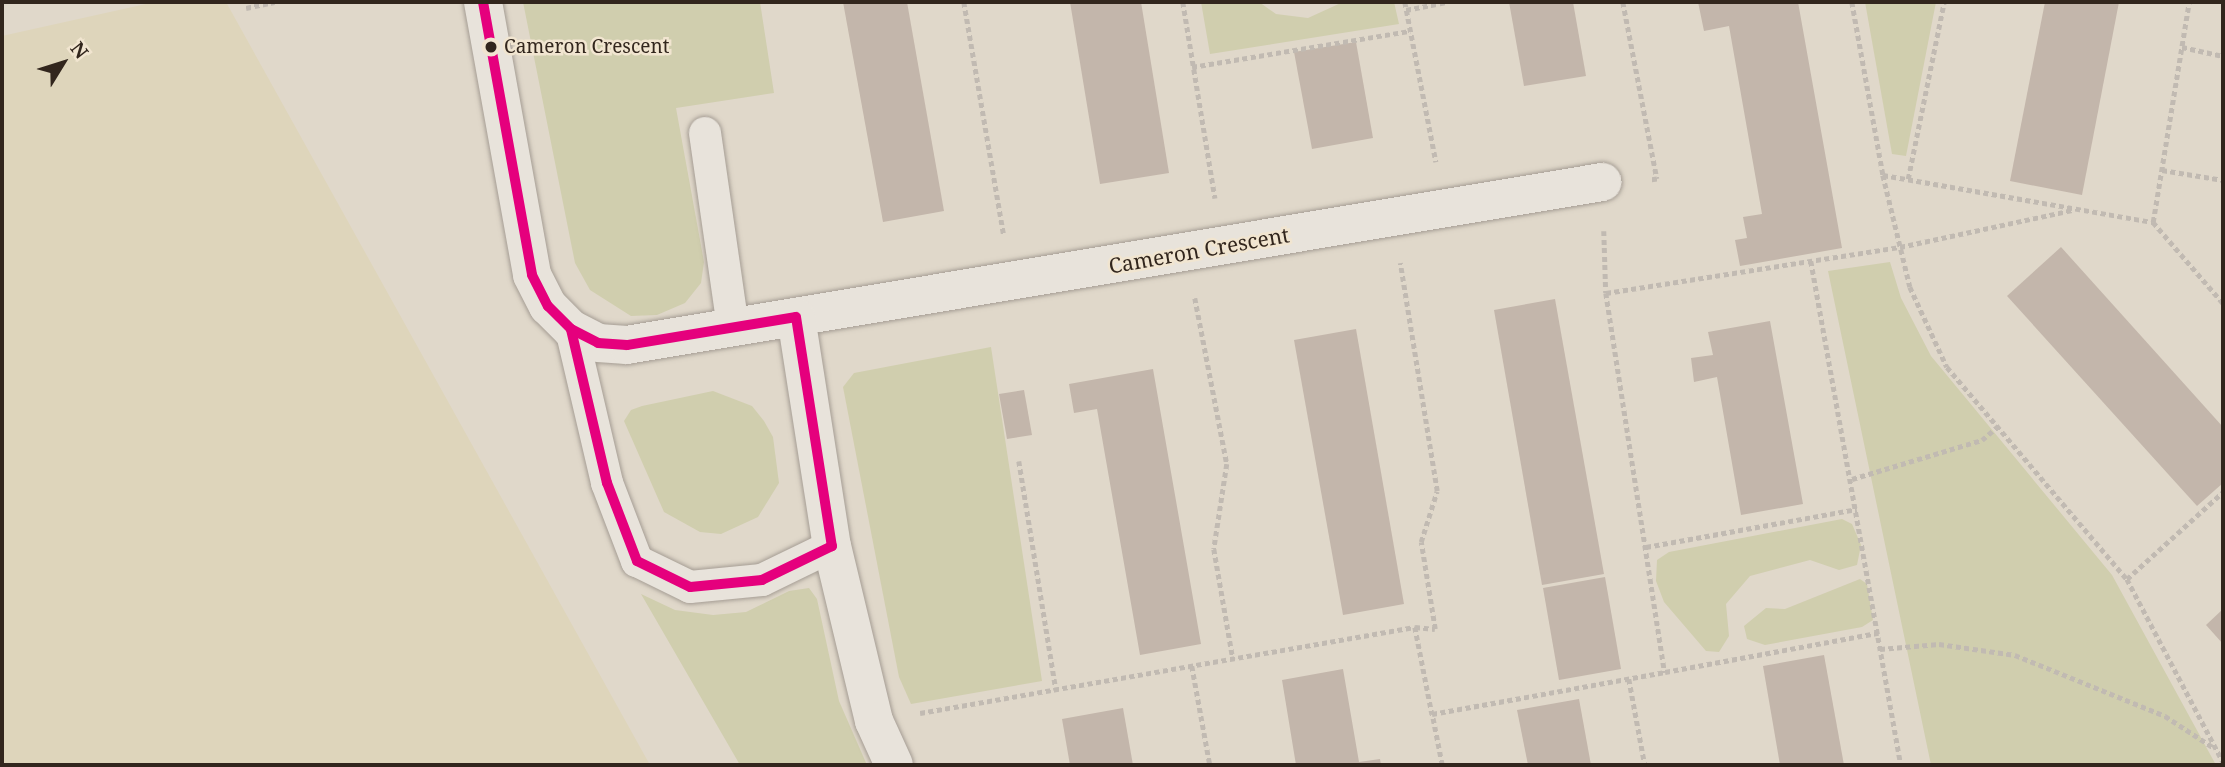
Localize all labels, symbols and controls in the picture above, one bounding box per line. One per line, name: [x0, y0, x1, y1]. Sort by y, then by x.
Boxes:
north arrow: [28, 28, 98, 98]
text: N: [65, 36, 94, 64]
place label: Cameron Crescent: [504, 36, 669, 58]
marker: Cameron Crescent: [484, 40, 498, 54]
street label: Cameron Crescent: [1107, 222, 1291, 278]

